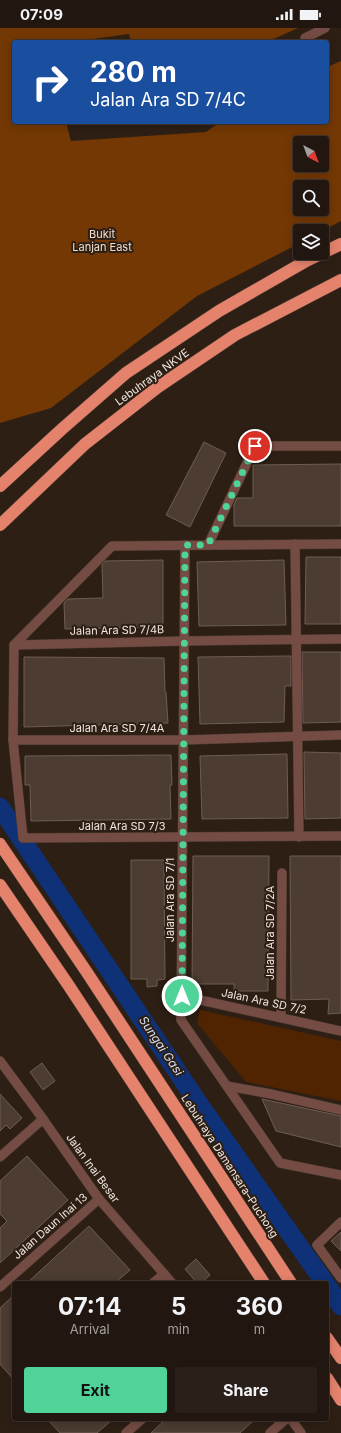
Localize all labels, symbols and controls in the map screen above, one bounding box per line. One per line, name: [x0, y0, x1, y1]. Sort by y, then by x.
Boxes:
text: 07:09: [20, 5, 63, 24]
text: 280 m: [90, 55, 177, 89]
icon: right: [24, 56, 76, 108]
text: Jalan Ara SD 7/4C: [90, 89, 246, 110]
north arrow: [293, 136, 329, 172]
map controls: [293, 136, 329, 260]
button: search: [293, 180, 329, 216]
button: layers: [293, 224, 329, 260]
park label: Bukit Lanjan East: [72, 227, 132, 254]
street label: Lebuhraya NKVE: [112, 346, 192, 408]
pin: [238, 429, 272, 463]
icon: arrive: [244, 435, 266, 457]
street label: Jalan Ara SD 7/4B: [70, 622, 164, 638]
street label: Jalan Ara SD 7/4A: [70, 721, 165, 735]
street label: Jalan Ara SD 7/3: [79, 819, 166, 833]
street label: Jalan Ara SD 7/1: [163, 858, 177, 942]
street label: Jalan Ara SD 7/2A: [263, 885, 277, 980]
position arrow: [161, 975, 203, 1017]
street label: Jalan Ara SD 7/2: [220, 985, 308, 1017]
water label: Sungai Gasi: [136, 1013, 187, 1079]
street label: Lebuhraya Damansara–Puchong: [178, 1092, 282, 1240]
street label: Jalan Inai Besar: [63, 1131, 123, 1205]
street label: Jalan Daun Inai 13: [10, 1190, 90, 1262]
text: 07:14: [58, 1292, 121, 1321]
text: 5: [171, 1292, 186, 1321]
text: 360: [236, 1292, 283, 1321]
text: Arrival: [70, 1321, 110, 1337]
text: min: [167, 1321, 190, 1337]
text: m: [254, 1321, 265, 1337]
button: Exit: [24, 1367, 167, 1413]
button: Share: [175, 1367, 317, 1413]

